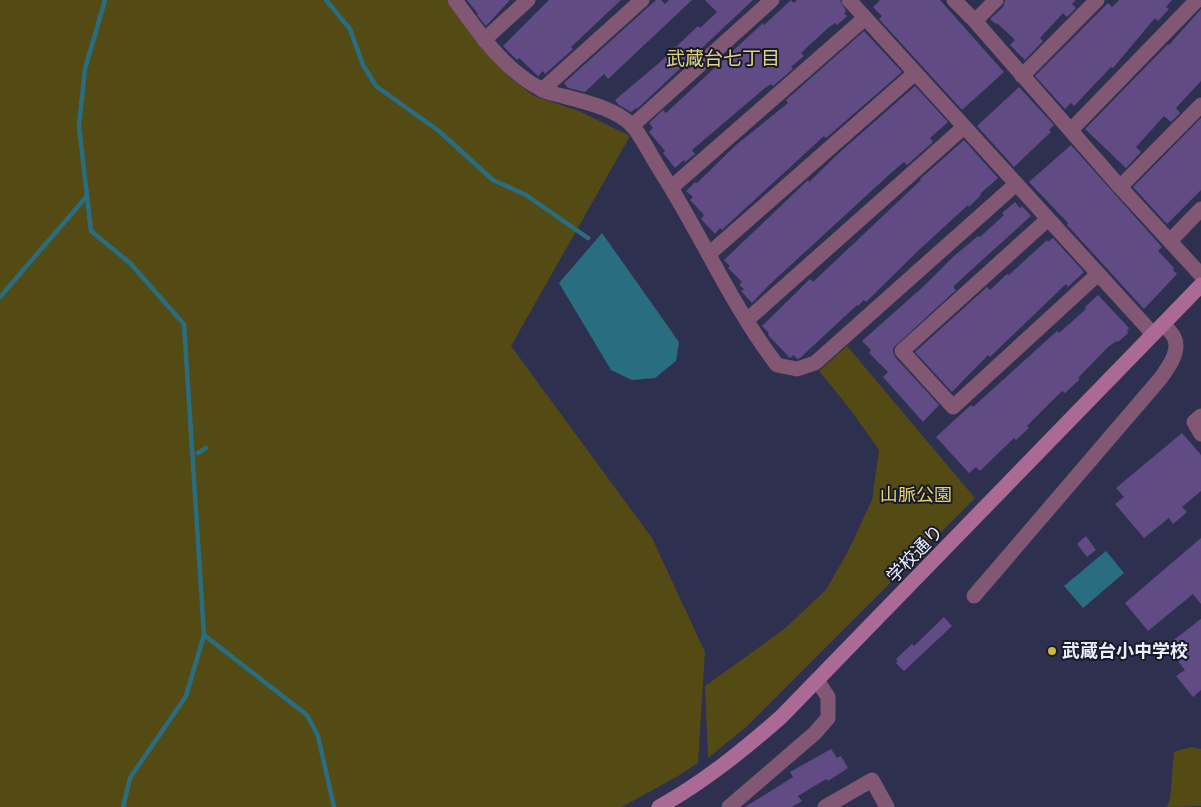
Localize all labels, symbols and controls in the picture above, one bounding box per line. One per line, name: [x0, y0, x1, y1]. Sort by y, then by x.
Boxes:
district label: 武蔵台七丁目: [666, 48, 780, 69]
park label: 山脈公園: [880, 485, 952, 505]
street label: 学校通り: [883, 521, 947, 587]
place label: 武蔵台小中学校: [1062, 641, 1188, 661]
marker: 武蔵台小中学校: [1046, 645, 1058, 657]

